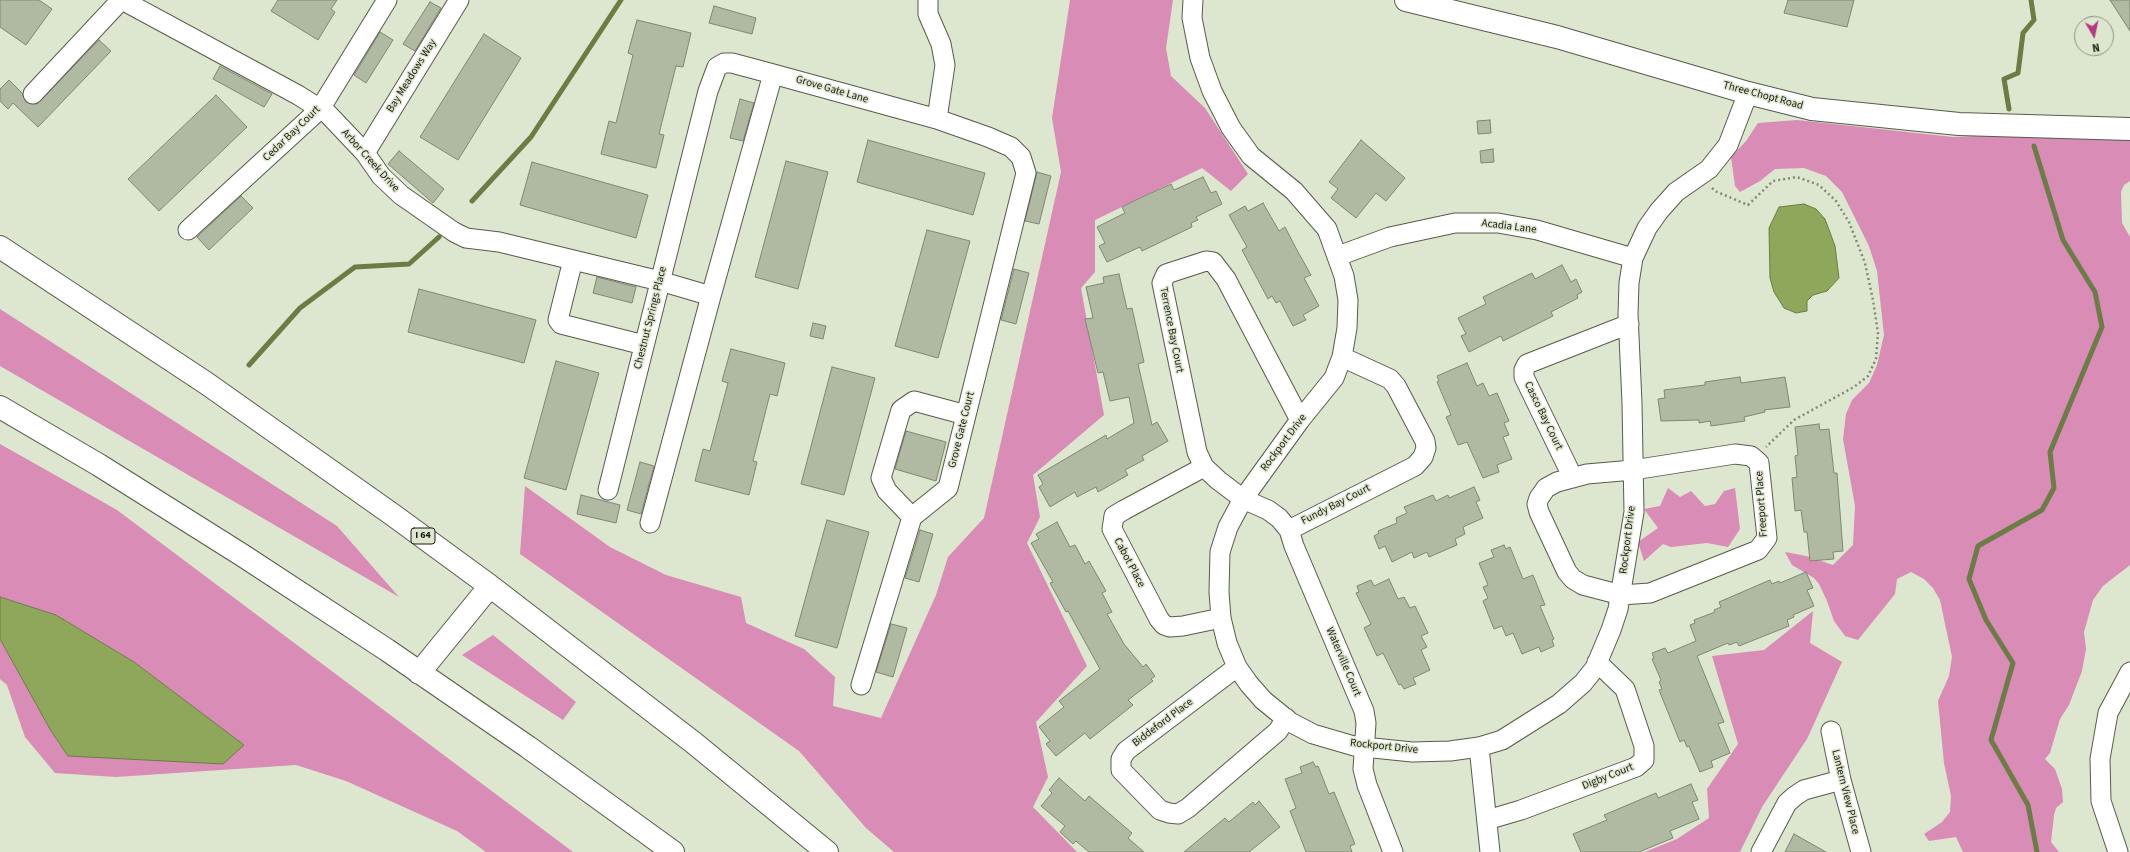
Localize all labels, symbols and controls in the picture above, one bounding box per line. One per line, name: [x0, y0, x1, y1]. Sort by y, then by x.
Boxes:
north arrow: [2074, 16, 2114, 56]
street label: Bay Meadows Way: [384, 37, 440, 115]
text: N: [2091, 39, 2101, 55]
street label: Grove Gate Lane: [794, 73, 870, 107]
street label: Three Chopt Road: [1722, 79, 1804, 113]
street label: Cedar Bay Court: [261, 103, 323, 165]
street label: Arbor Creek Drive: [338, 127, 402, 195]
street label: Acadia Lane: [1481, 217, 1537, 237]
street label: Chestnut Springs Place: [632, 265, 670, 371]
street label: Terrence Bay Court: [1156, 286, 1186, 374]
street label: Casco Bay Court: [1521, 380, 1565, 452]
street label: Grove Gate Court: [946, 390, 978, 470]
street label: Rockport Drive: [1258, 412, 1310, 474]
street label: Freeport Place: [1753, 470, 1771, 538]
street label: Fundy Bay Court: [1299, 482, 1373, 528]
street label: Rockport Drive: [1617, 505, 1639, 575]
road number: I 64: [411, 528, 435, 544]
street label: Cabot Place: [1110, 536, 1148, 590]
street label: Waterville Court: [1322, 625, 1364, 699]
street label: Biddeford Place: [1130, 696, 1196, 750]
street label: Rockport Drive: [1349, 737, 1419, 757]
street label: Lantern View Place: [1828, 748, 1862, 836]
street label: Digby Court: [1580, 761, 1636, 793]

